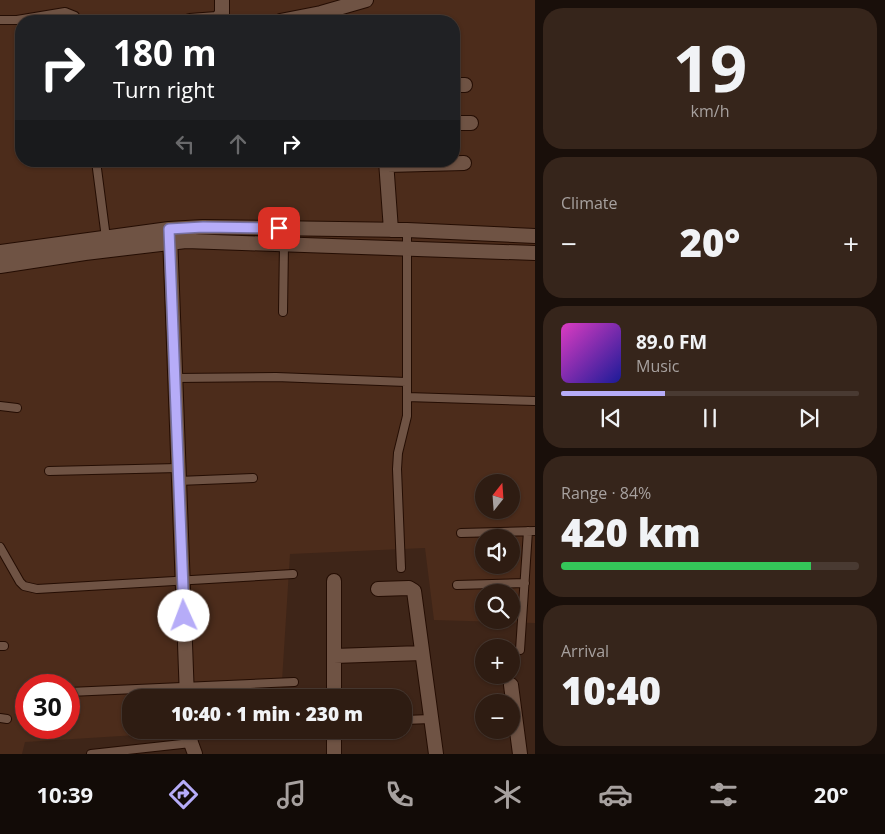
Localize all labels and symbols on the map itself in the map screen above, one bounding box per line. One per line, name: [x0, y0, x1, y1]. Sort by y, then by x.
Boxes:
pin: [258, 207, 300, 249]
north arrow: [475, 474, 520, 519]
position arrow: [157, 589, 209, 641]
speed limit sign: 30: [15, 674, 80, 739]

